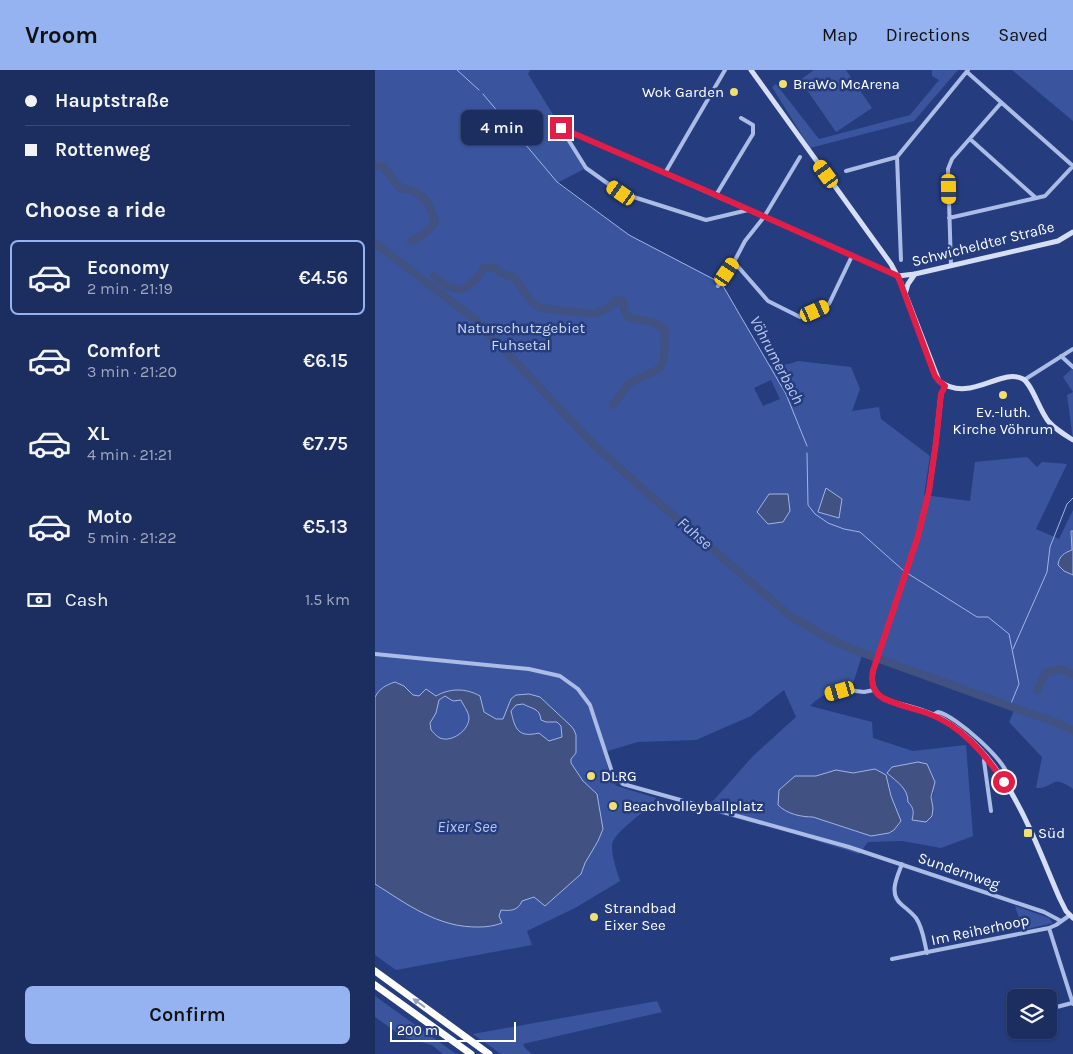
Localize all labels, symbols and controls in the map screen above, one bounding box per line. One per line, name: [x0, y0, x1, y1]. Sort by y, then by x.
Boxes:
text: Vroom: [25, 21, 98, 49]
text: Map: [822, 24, 858, 46]
text: Directions: [886, 24, 970, 46]
text: Saved: [998, 24, 1048, 46]
place label: BraWo McArena: [793, 75, 900, 93]
marker: BraWo McArena: [777, 78, 789, 90]
place label: Wok Garden: [642, 83, 724, 101]
marker: Wok Garden: [728, 86, 740, 98]
text: Hauptstraße: [55, 90, 169, 112]
callout: 4 min: [461, 110, 543, 146]
route end: [550, 117, 572, 139]
text: 4 min: [480, 118, 524, 137]
text: Rottenweg: [55, 139, 150, 161]
car: [811, 157, 840, 191]
car: [941, 174, 956, 204]
car: [604, 178, 637, 208]
text: Choose a ride: [25, 197, 166, 223]
street label: Schwicheldter Straße: [910, 218, 1056, 270]
icon: car: [27, 255, 72, 300]
car: [712, 255, 741, 289]
text: Economy: [87, 257, 169, 279]
text: €4.56: [299, 267, 348, 289]
text: 2 min · 21:19: [87, 279, 173, 298]
car: [798, 298, 831, 324]
water label: Vöhrumerbach: [746, 313, 808, 407]
park label: Naturschutzgebiet Fuhsetal: [457, 319, 585, 354]
icon: car: [27, 338, 72, 383]
text: Comfort: [87, 340, 161, 362]
text: €6.15: [303, 350, 348, 372]
text: 3 min · 21:20: [87, 362, 177, 381]
marker: Ev.-luth. Kirche Vöhrum: [997, 389, 1009, 401]
place label: Ev.-luth. Kirche Vöhrum: [953, 403, 1053, 438]
icon: car: [27, 421, 72, 466]
text: XL: [87, 423, 109, 445]
text: €7.75: [303, 433, 348, 455]
text: 4 min · 21:21: [87, 445, 172, 464]
icon: car: [27, 504, 72, 549]
text: Moto: [87, 506, 133, 528]
water label: Fuhse: [674, 513, 717, 554]
text: €5.13: [303, 516, 348, 538]
text: 5 min · 21:22: [87, 528, 176, 547]
icon: cash: [25, 586, 53, 614]
text: Cash: [65, 589, 109, 611]
text: 1.5 km: [305, 590, 350, 609]
car: [823, 680, 856, 702]
place label: DLRG: [601, 767, 637, 785]
marker: DLRG: [585, 770, 597, 782]
route start: [993, 771, 1015, 793]
place label: Beachvolleyballplatz: [623, 797, 763, 815]
marker: Beachvolleyballplatz: [607, 800, 619, 812]
water label: Eixer See: [437, 817, 497, 836]
place label: Süd: [1038, 824, 1065, 842]
marker: Süd: [1022, 827, 1034, 839]
street label: Sundernweg: [916, 849, 1003, 894]
place label: Strandbad Eixer See: [604, 899, 676, 934]
marker: Strandbad Eixer See: [588, 911, 600, 923]
street label: Im Reiherhoop: [929, 911, 1031, 949]
button: Confirm: [25, 986, 350, 1044]
map controls: [1007, 989, 1057, 1039]
button: layers: [1007, 989, 1057, 1039]
one-way arrow: [412, 998, 426, 1008]
scale bar: [390, 1019, 516, 1042]
text: 200 m: [397, 1022, 438, 1039]

